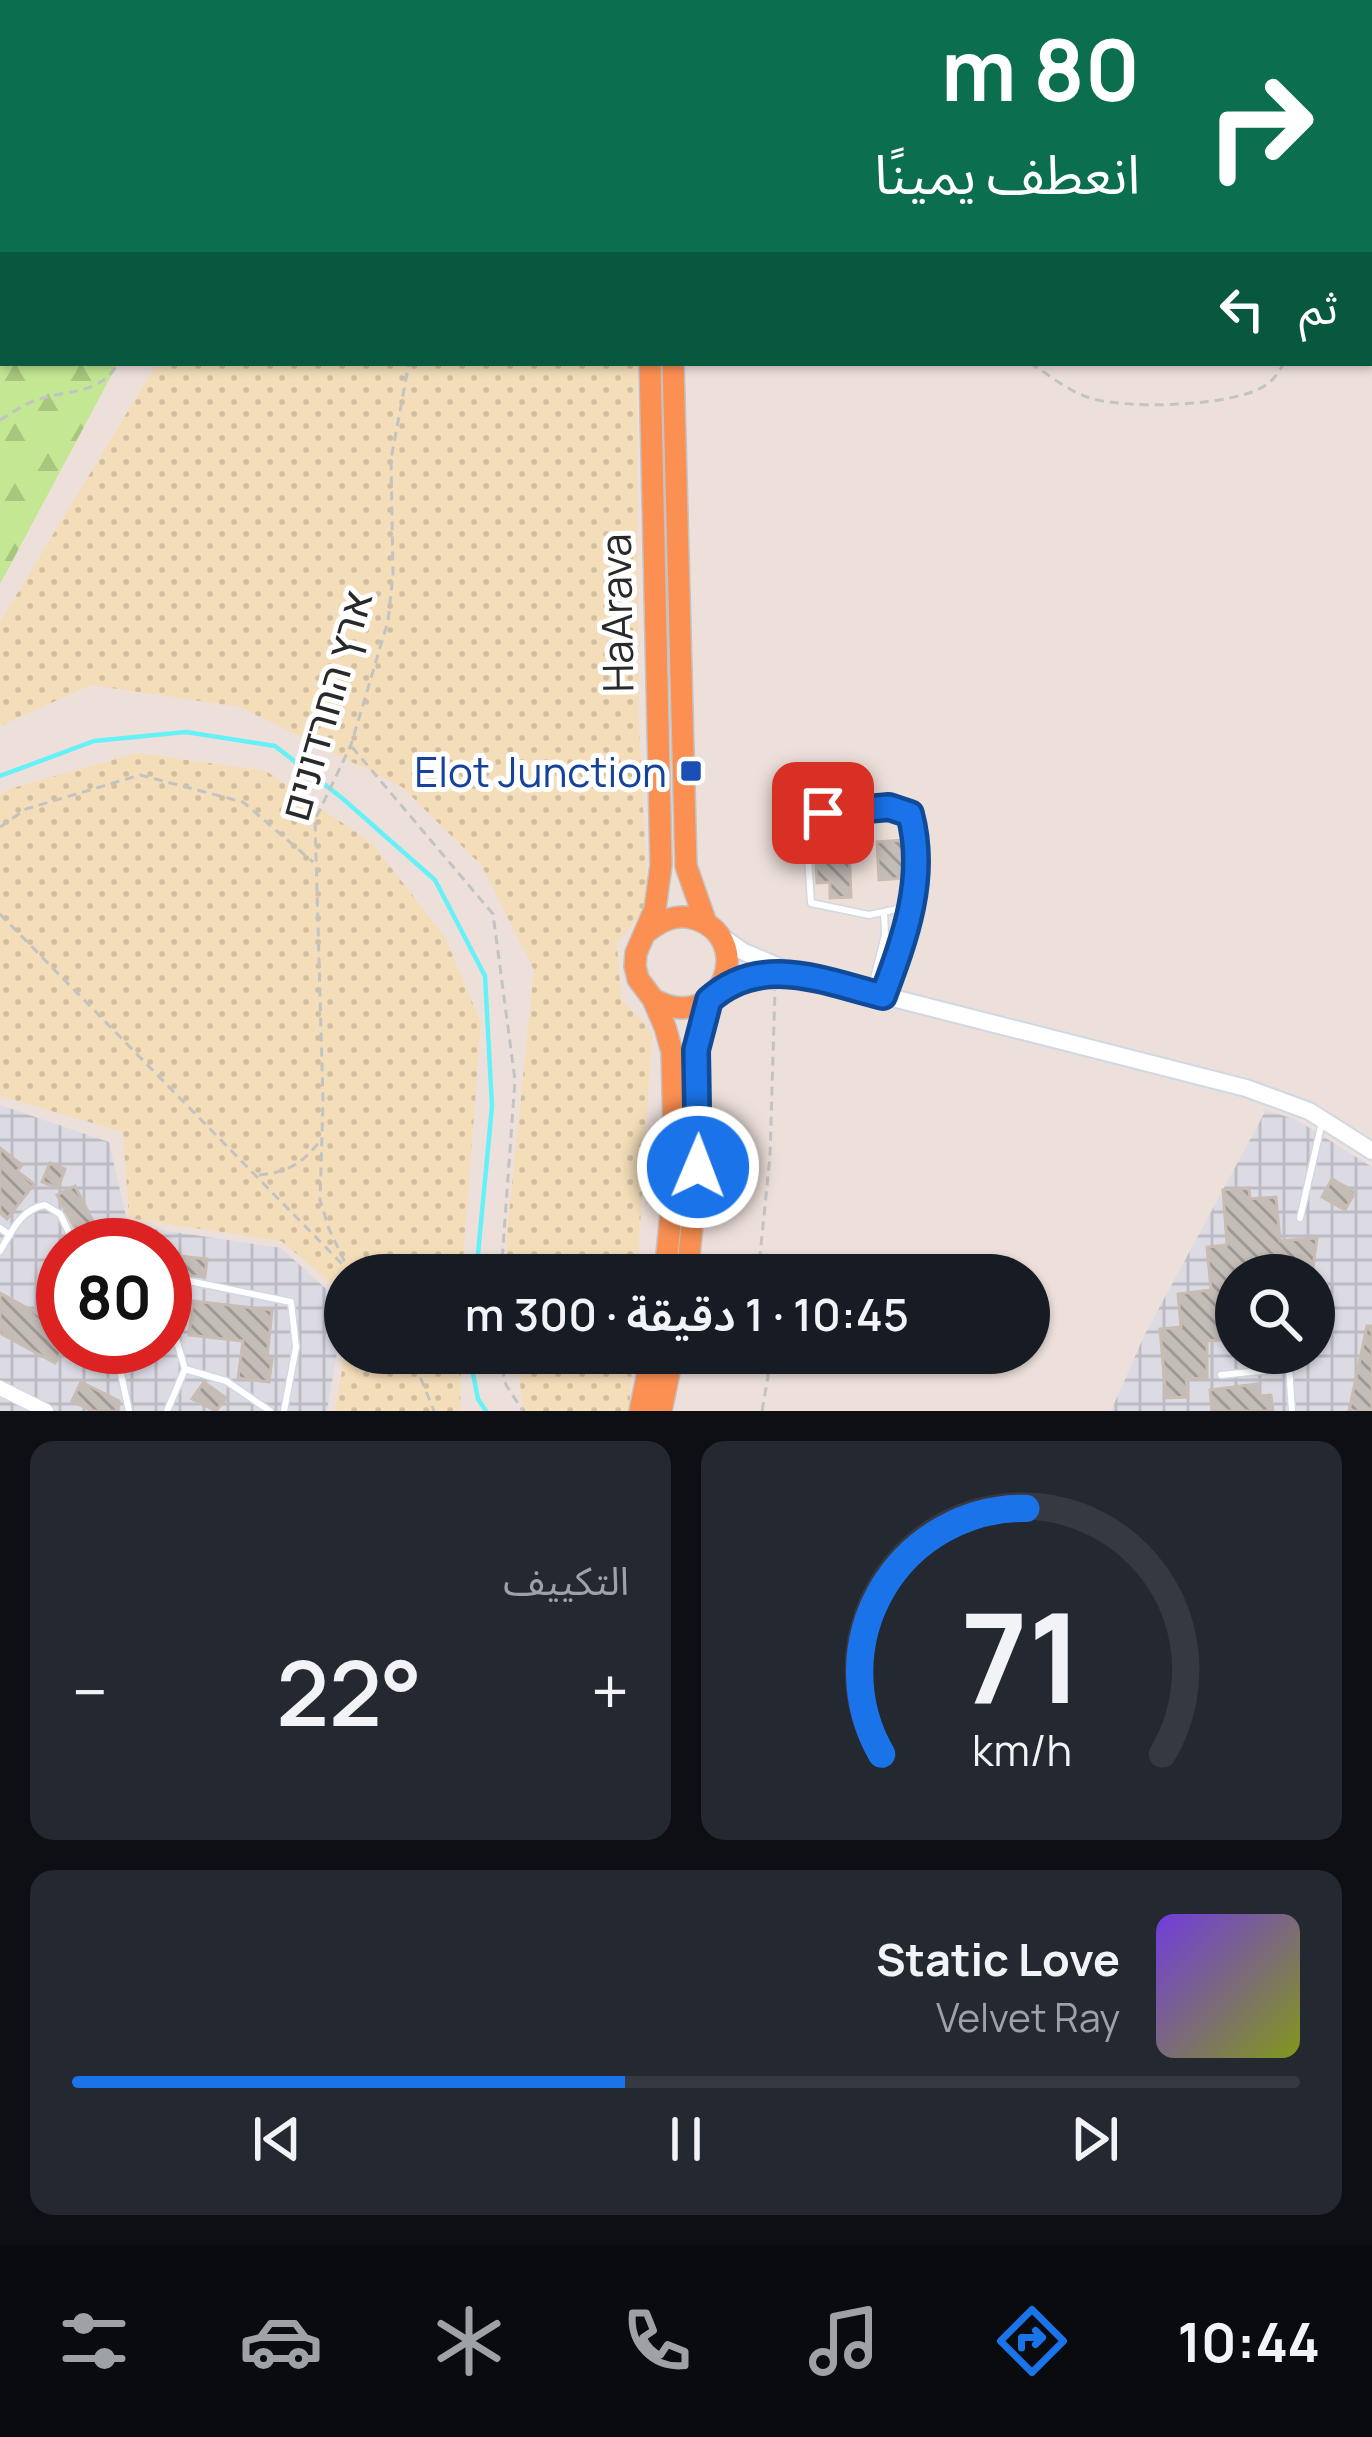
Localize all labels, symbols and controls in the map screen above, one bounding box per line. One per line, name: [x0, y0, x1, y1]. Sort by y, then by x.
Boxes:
text: 80 m: [941, 11, 1140, 126]
icon: right: [1182, 48, 1338, 204]
text: انعطف يمينًا: [874, 136, 1140, 210]
icon: left: [1209, 276, 1275, 342]
text: ثم: [1299, 276, 1338, 338]
street label: HaArava: [586, 533, 646, 693]
street label: ארץ החרדונים: [264, 583, 386, 827]
place label: Elot Junction: [414, 742, 667, 800]
marker: Elot Junction: [678, 758, 704, 784]
pin: [772, 762, 874, 864]
icon: arrive: [790, 780, 856, 846]
position arrow: [635, 1104, 761, 1230]
speed limit sign: 80: [36, 1218, 192, 1374]
map controls: [1215, 1254, 1335, 1374]
button: search: [1215, 1254, 1335, 1374]
text: 10:45 · 1 دقيقة · 300 m: [465, 1283, 909, 1345]
text: التكييف: [503, 1553, 629, 1607]
text: 71: [961, 1570, 1082, 1740]
text: 22°: [276, 1630, 422, 1753]
text: −: [72, 1646, 108, 1736]
text: +: [591, 1646, 629, 1736]
text: km/h: [972, 1719, 1071, 1778]
text: Static Love: [876, 1928, 1120, 1990]
text: Velvet Ray: [936, 1990, 1120, 2044]
icon: previous: [244, 2106, 310, 2172]
icon: pause: [653, 2106, 719, 2172]
icon: next: [1062, 2106, 1128, 2172]
icon: filters: [52, 2299, 136, 2383]
icon: car: [239, 2299, 323, 2383]
icon: climate: [427, 2299, 511, 2383]
icon: phone: [615, 2299, 699, 2383]
icon: music: [802, 2299, 886, 2383]
icon: directions: [990, 2299, 1074, 2383]
text: 10:44: [1177, 2304, 1320, 2378]

